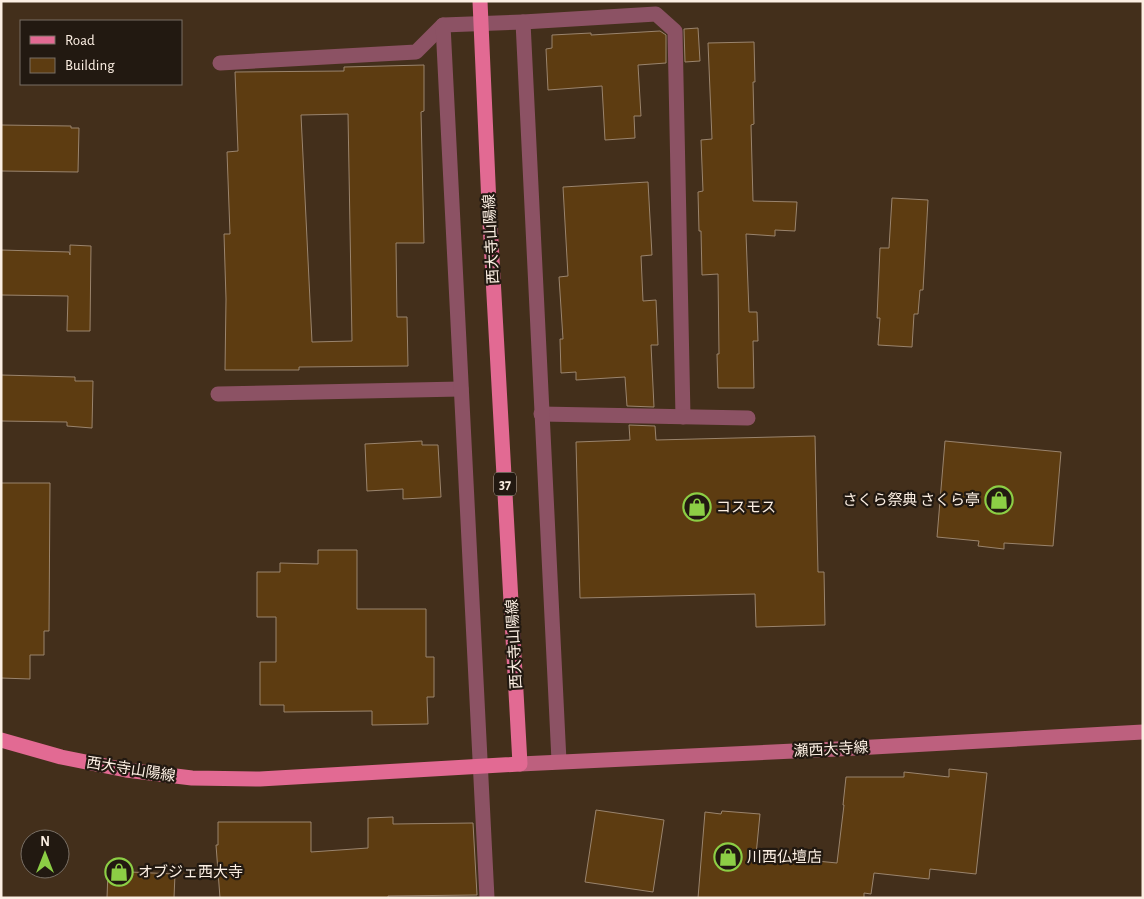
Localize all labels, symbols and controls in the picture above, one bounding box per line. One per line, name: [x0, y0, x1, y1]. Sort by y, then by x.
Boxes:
legend: [20, 20, 182, 85]
text: Road: [65, 33, 95, 48]
text: Building: [65, 58, 115, 73]
street label: 西大寺山陽線: [481, 194, 501, 284]
road number: 37: [494, 472, 516, 496]
shop icon: さくら祭典 さくら亭: [984, 485, 1014, 515]
place label: さくら祭典 さくら亭: [843, 491, 980, 508]
shop icon: コスモス: [682, 492, 712, 522]
place label: コスモス: [716, 500, 776, 515]
street label: 西大寺山陽線: [504, 599, 524, 689]
street label: 瀬西大寺線: [793, 739, 869, 759]
street label: 西大寺山陽線: [85, 754, 177, 784]
north arrow: [20, 829, 70, 879]
text: N: [40, 835, 50, 849]
shop icon: 川西仏壇店: [713, 842, 743, 872]
place label: 川西仏壇店: [747, 849, 822, 865]
shop icon: オブジェ西大寺: [104, 857, 134, 887]
place label: オブジェ西大寺: [138, 864, 243, 880]

